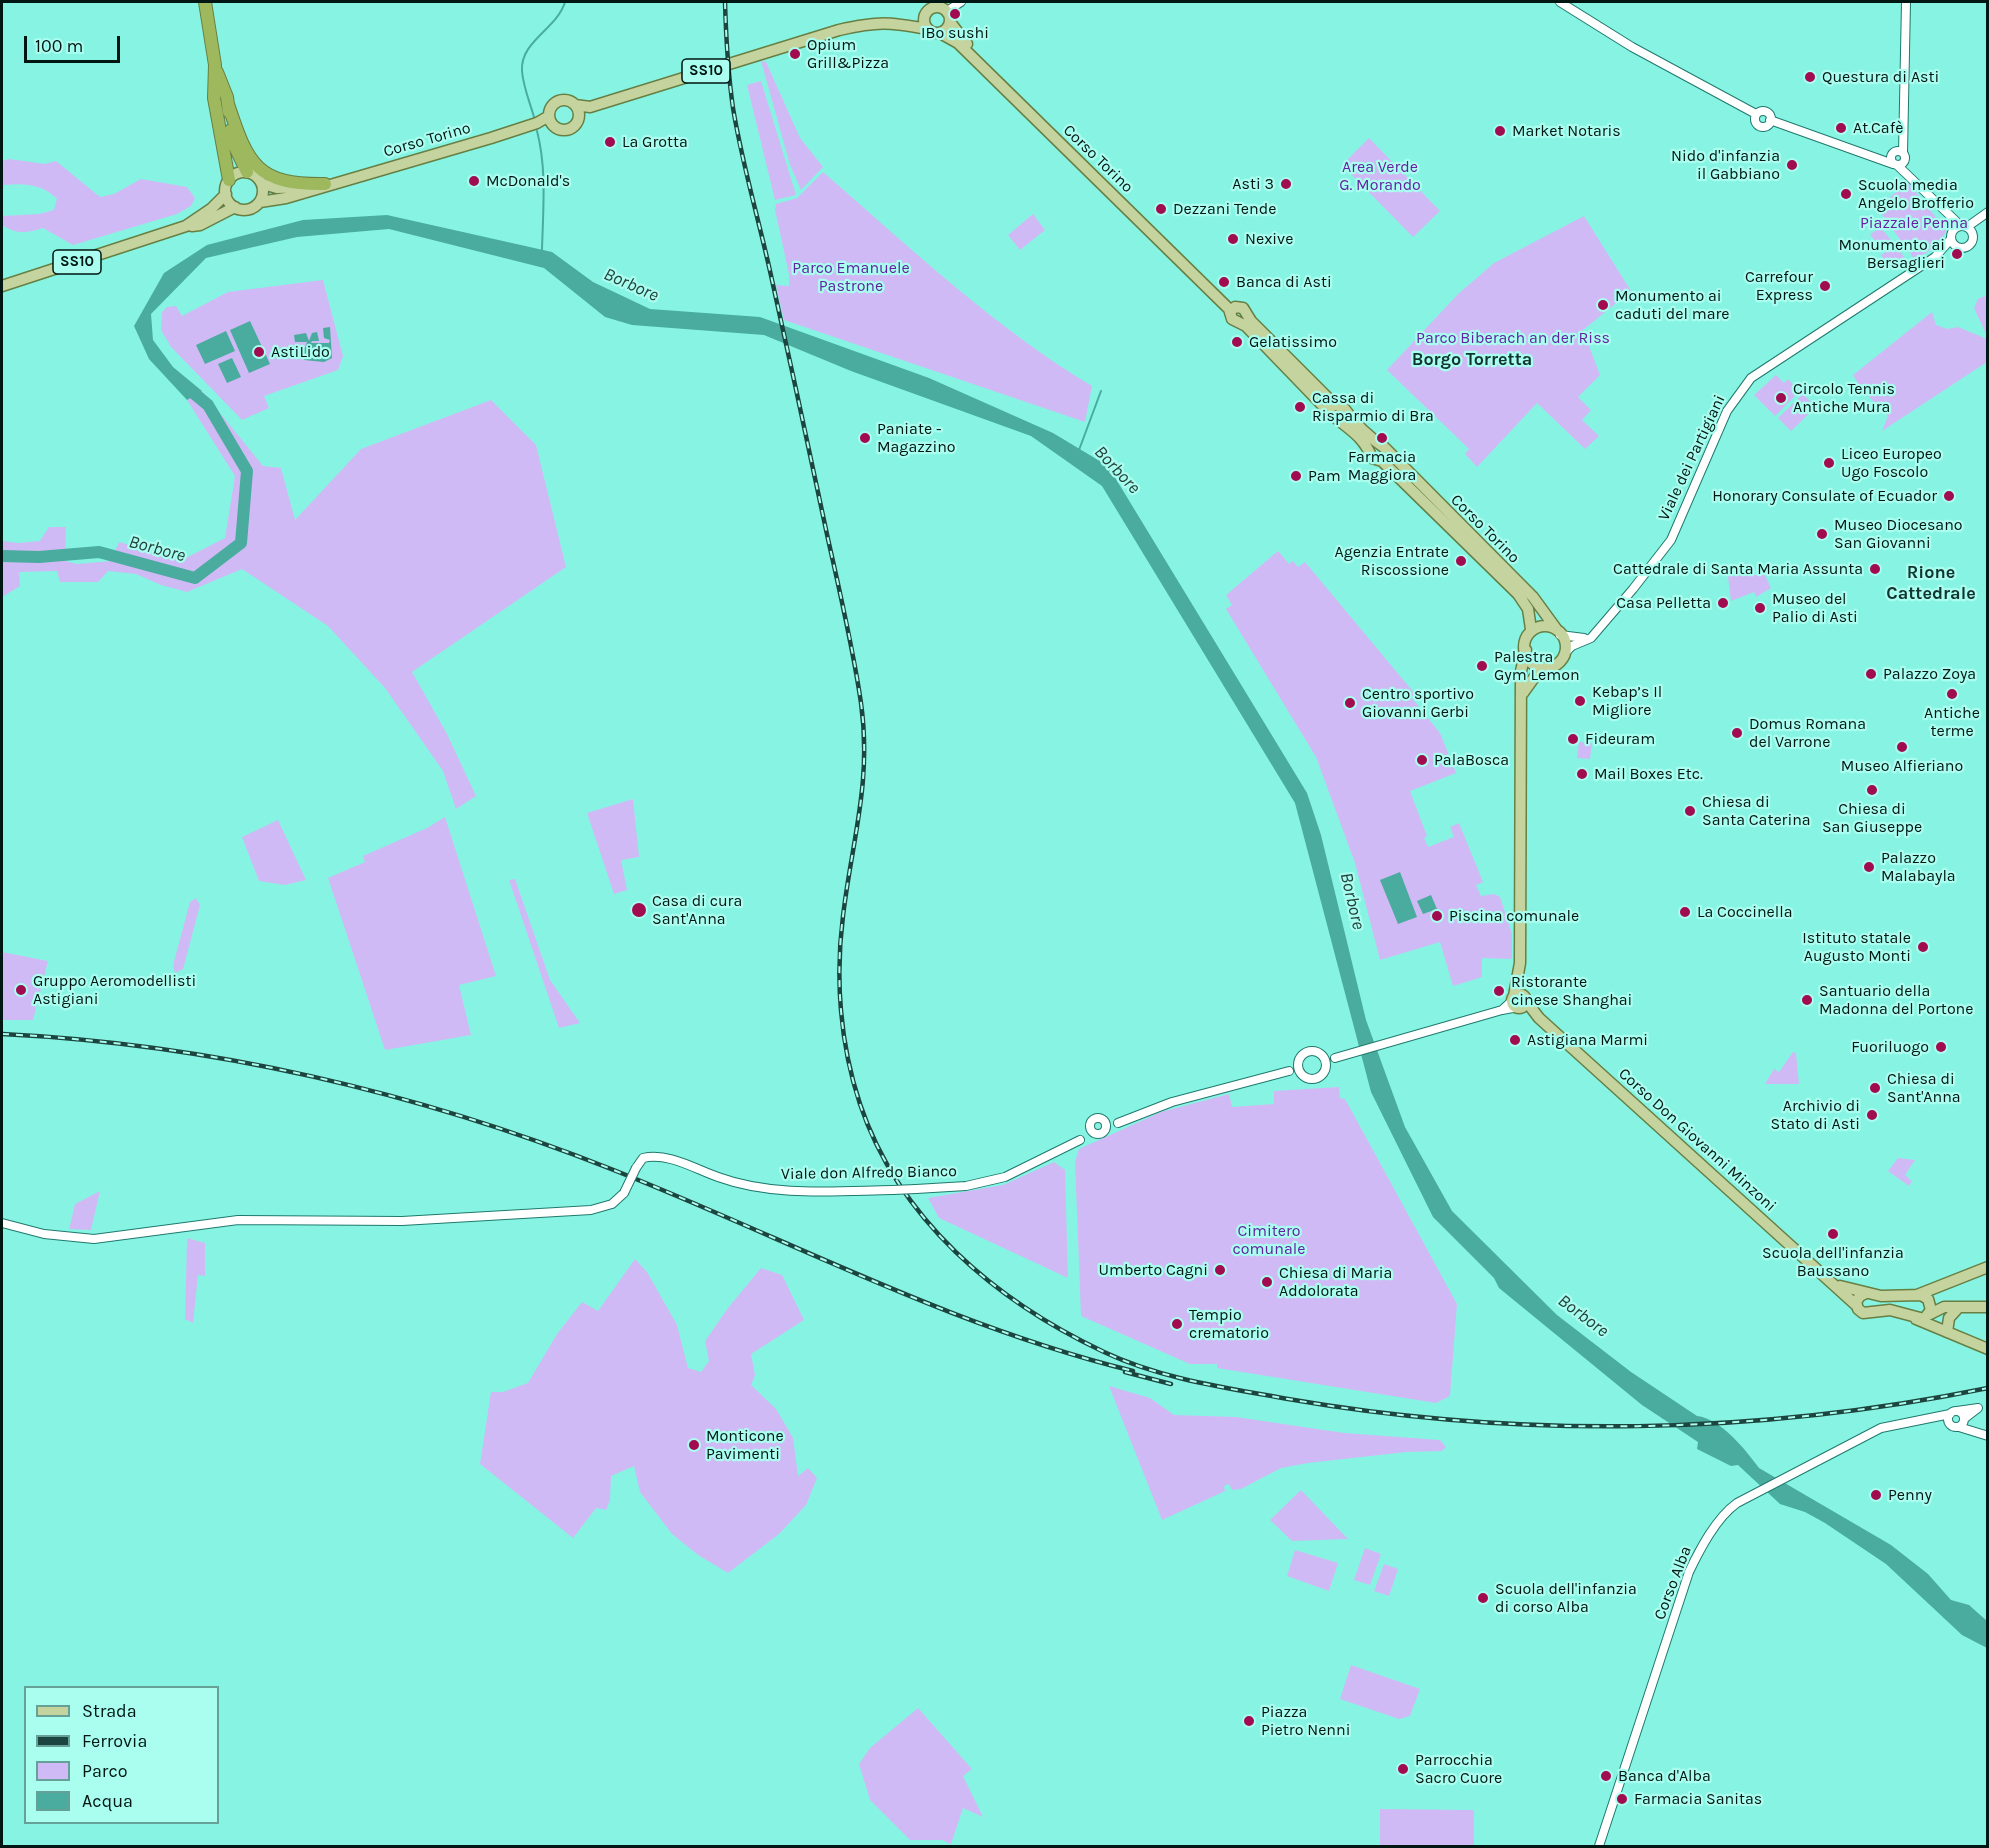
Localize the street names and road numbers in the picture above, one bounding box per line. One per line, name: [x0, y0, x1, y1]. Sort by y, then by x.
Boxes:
road number: SS10: [682, 59, 730, 83]
street label: Corso Torino: [381, 118, 473, 162]
street label: Corso Torino: [1059, 121, 1137, 197]
road number: SS10: [53, 250, 101, 274]
street label: Viale dei Partigiani: [1654, 392, 1730, 524]
street label: Corso Torino: [1446, 490, 1524, 568]
street label: Corso Don Giovanni Minzoni: [1614, 1064, 1780, 1216]
street label: Viale don Alfredo Bianco: [781, 1162, 957, 1184]
street label: Corso Alba: [1650, 1544, 1696, 1622]

